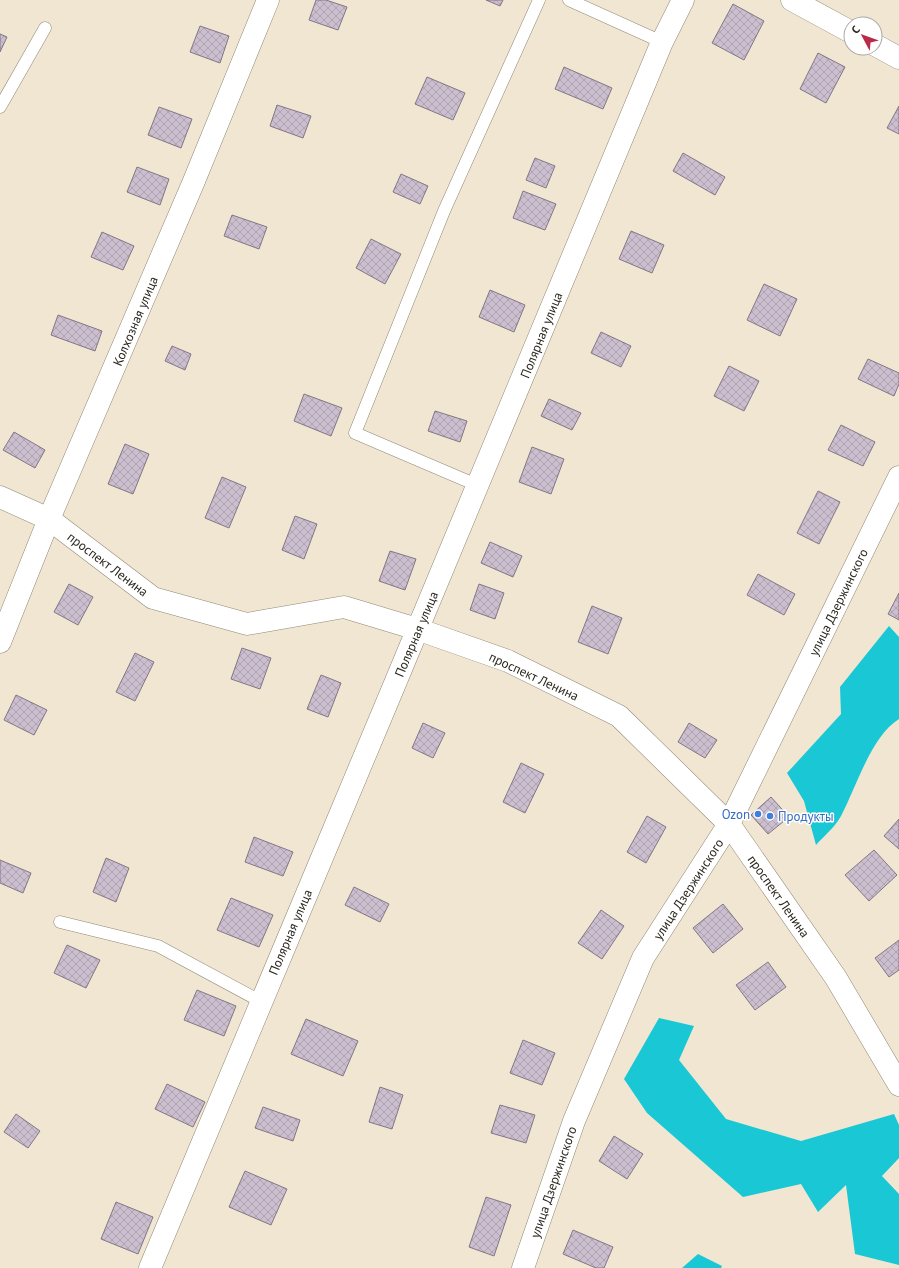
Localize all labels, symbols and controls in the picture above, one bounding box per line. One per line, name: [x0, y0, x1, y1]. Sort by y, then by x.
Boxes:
north arrow: [843, 16, 883, 56]
text: С: [848, 23, 863, 36]
street label: Колхозная улица: [109, 274, 162, 369]
street label: Полярная улица: [516, 290, 566, 381]
street label: проспект Ленина: [64, 528, 152, 600]
street label: улица Дзержинского: [805, 546, 872, 659]
street label: Полярная улица: [391, 589, 442, 680]
street label: проспект Ленина: [486, 648, 581, 705]
place label: Ozon: [722, 806, 750, 823]
place label: Продукты: [778, 808, 834, 825]
marker: Ozon: [753, 809, 763, 819]
marker: Продукты: [765, 811, 775, 821]
street label: улица Дзержинского: [649, 835, 728, 943]
street label: проспект Ленина: [744, 852, 813, 941]
street label: Полярная улица: [265, 887, 316, 978]
street label: улица Дзержинского: [526, 1124, 581, 1240]

